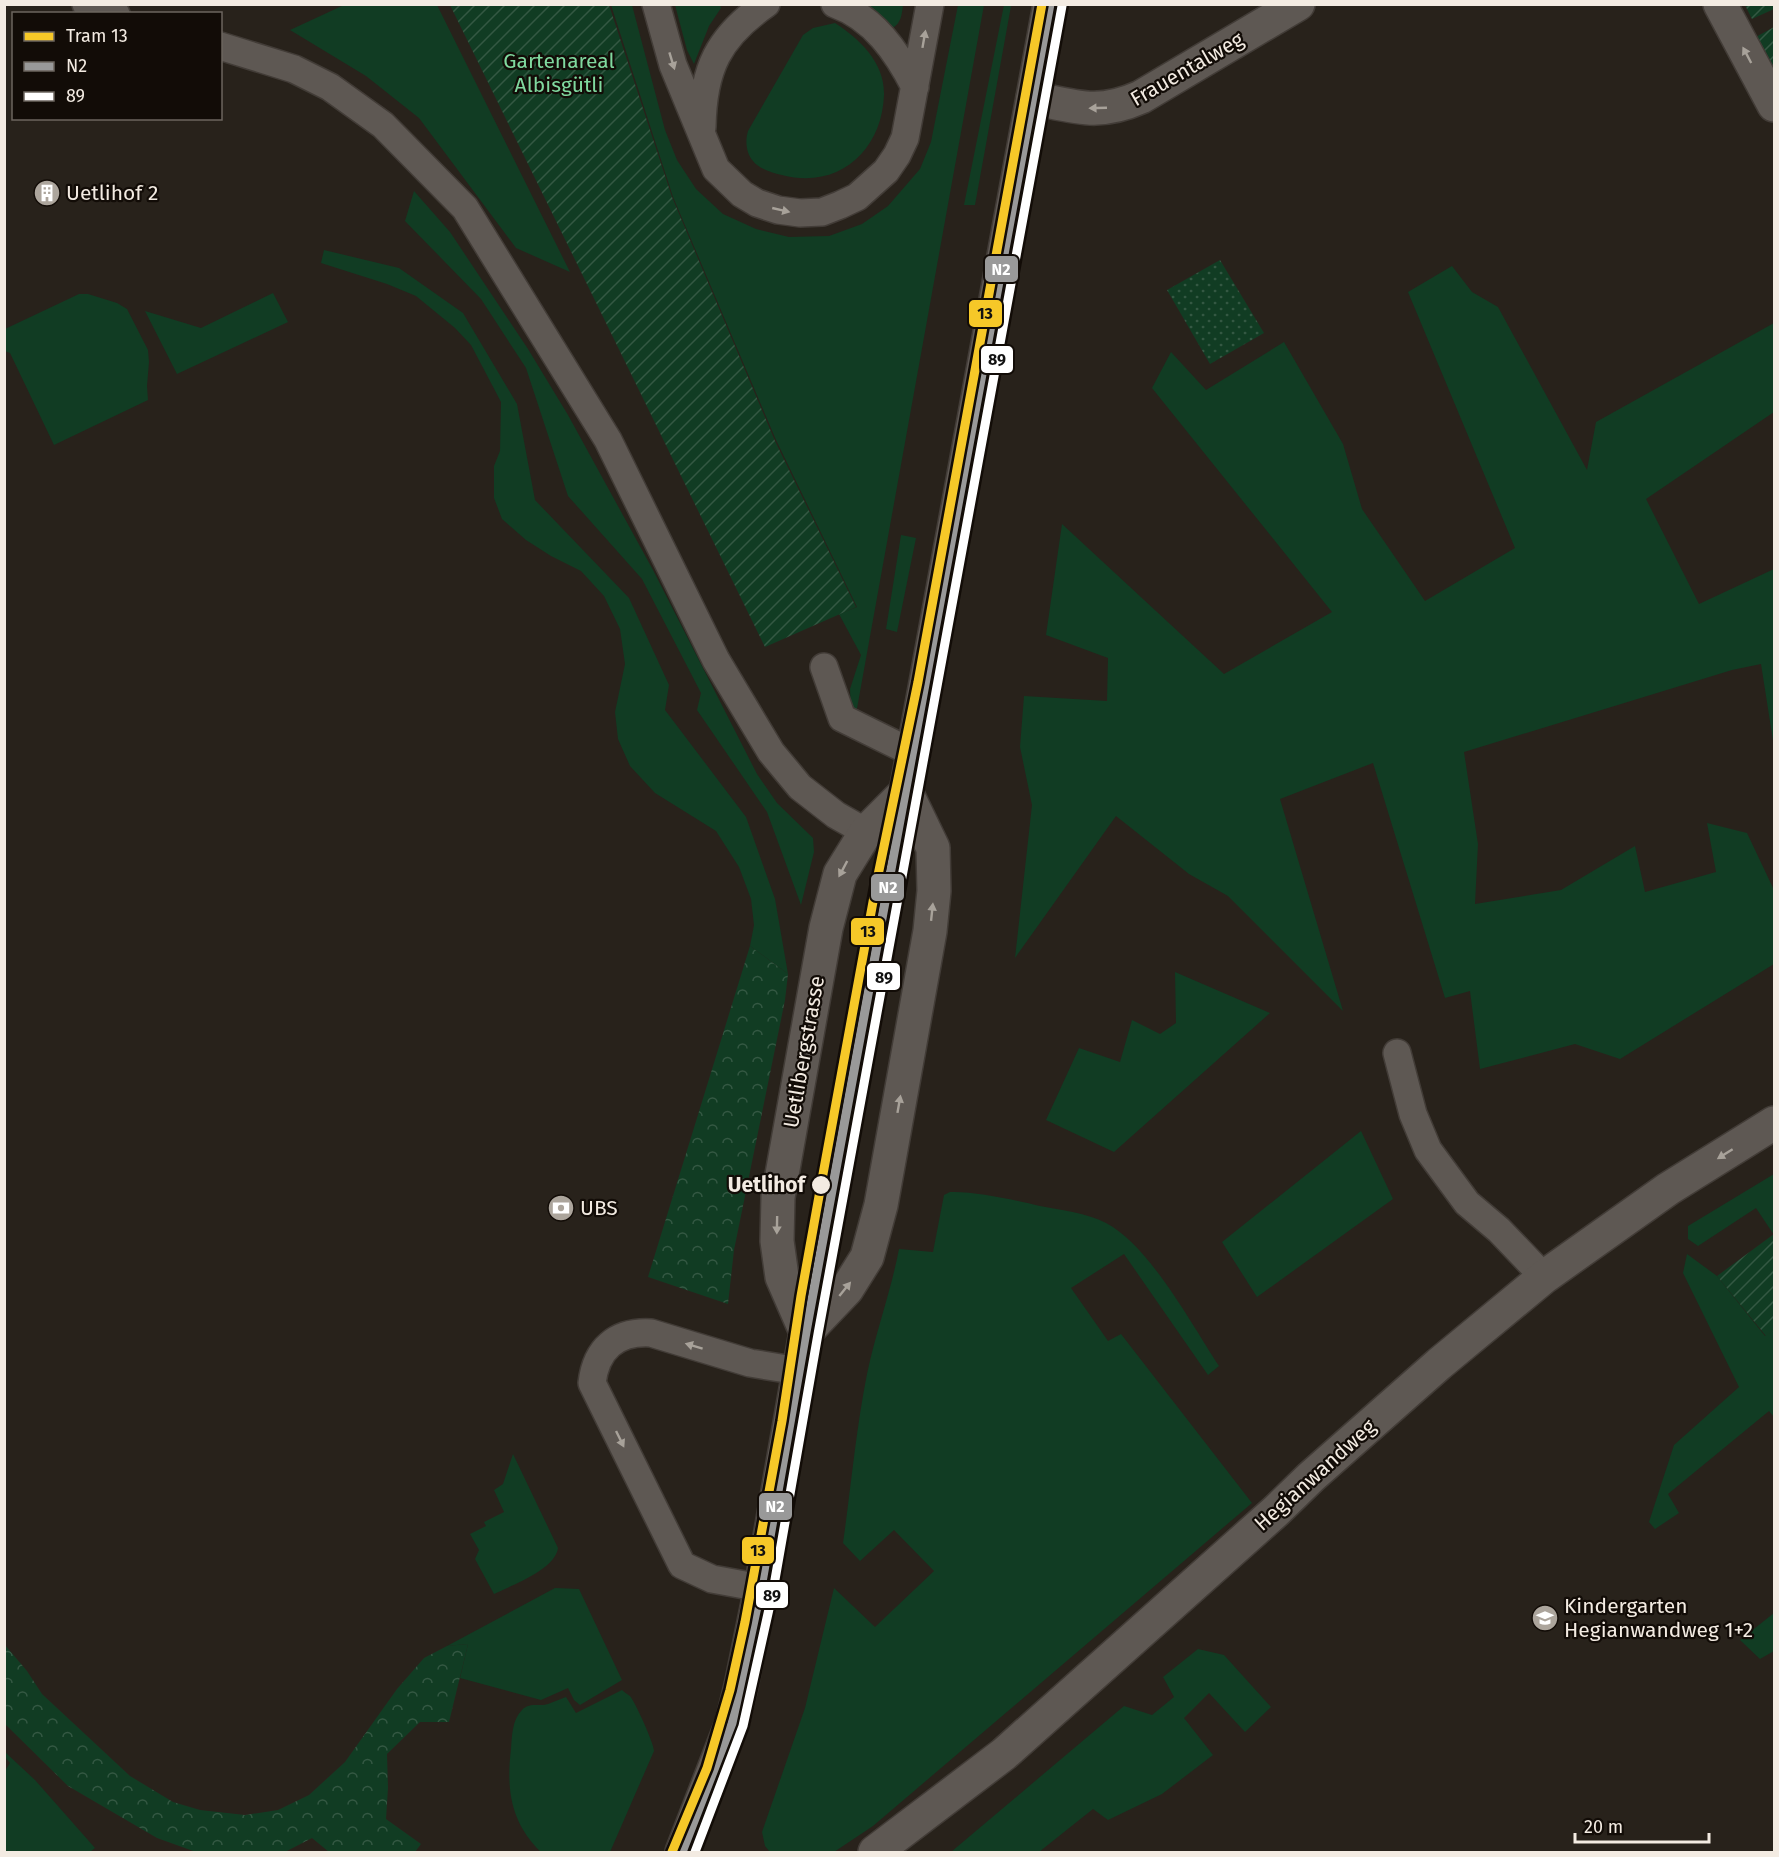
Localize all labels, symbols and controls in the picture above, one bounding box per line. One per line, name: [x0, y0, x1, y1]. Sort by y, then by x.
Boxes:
legend: [12, 12, 222, 120]
text: Tram 13: [66, 25, 128, 47]
street label: Frauentalweg: [1126, 26, 1248, 112]
one-way arrow: [920, 29, 929, 48]
one-way arrow: [1742, 46, 1752, 63]
park label: Gartenareal Albisgütli: [503, 48, 615, 98]
one-way arrow: [668, 52, 678, 70]
text: N2: [66, 55, 87, 77]
text: 89: [66, 85, 85, 107]
one-way arrow: [1089, 104, 1108, 113]
building icon: Uetlihof 2: [32, 178, 62, 208]
place label: Uetlihof 2: [66, 180, 158, 206]
one-way arrow: [772, 205, 790, 215]
line badge: N2: [984, 255, 1019, 283]
text: N2: [992, 260, 1010, 279]
line badge: 13: [968, 299, 1003, 328]
text: 13: [977, 304, 993, 323]
line badge: 89: [980, 345, 1014, 374]
text: 89: [988, 350, 1006, 369]
one-way arrow: [838, 861, 848, 878]
line badge: N2: [870, 873, 905, 902]
text: N2: [879, 878, 897, 897]
one-way arrow: [927, 903, 937, 922]
line badge: 13: [850, 917, 885, 946]
text: 13: [860, 922, 876, 941]
line badge: 89: [866, 962, 901, 991]
text: 89: [875, 968, 893, 987]
street label: Uetlibergstrasse: [778, 974, 830, 1130]
one-way arrow: [895, 1095, 904, 1114]
one-way arrow: [1717, 1148, 1733, 1159]
place label: Uetlihof: [728, 1172, 808, 1198]
marker: Uetlihof: [810, 1174, 832, 1196]
bank icon: UBS: [546, 1193, 576, 1223]
place label: UBS: [580, 1195, 618, 1221]
one-way arrow: [773, 1216, 782, 1235]
one-way arrow: [839, 1281, 852, 1297]
one-way arrow: [685, 1341, 703, 1350]
street label: Hegianwandweg: [1249, 1413, 1381, 1536]
one-way arrow: [615, 1430, 624, 1447]
line badge: N2: [758, 1492, 793, 1521]
text: N2: [766, 1497, 784, 1516]
line badge: 13: [741, 1536, 775, 1565]
text: 13: [750, 1541, 766, 1560]
line badge: 89: [755, 1581, 789, 1609]
text: 89: [763, 1586, 781, 1605]
place label: Kindergarten Hegianwandweg 1+2: [1564, 1593, 1753, 1643]
school or university icon: Kindergarten Hegianwandweg 1+2: [1530, 1603, 1560, 1633]
scale bar: [1575, 1806, 1708, 1844]
text: 20 m: [1584, 1816, 1623, 1838]

